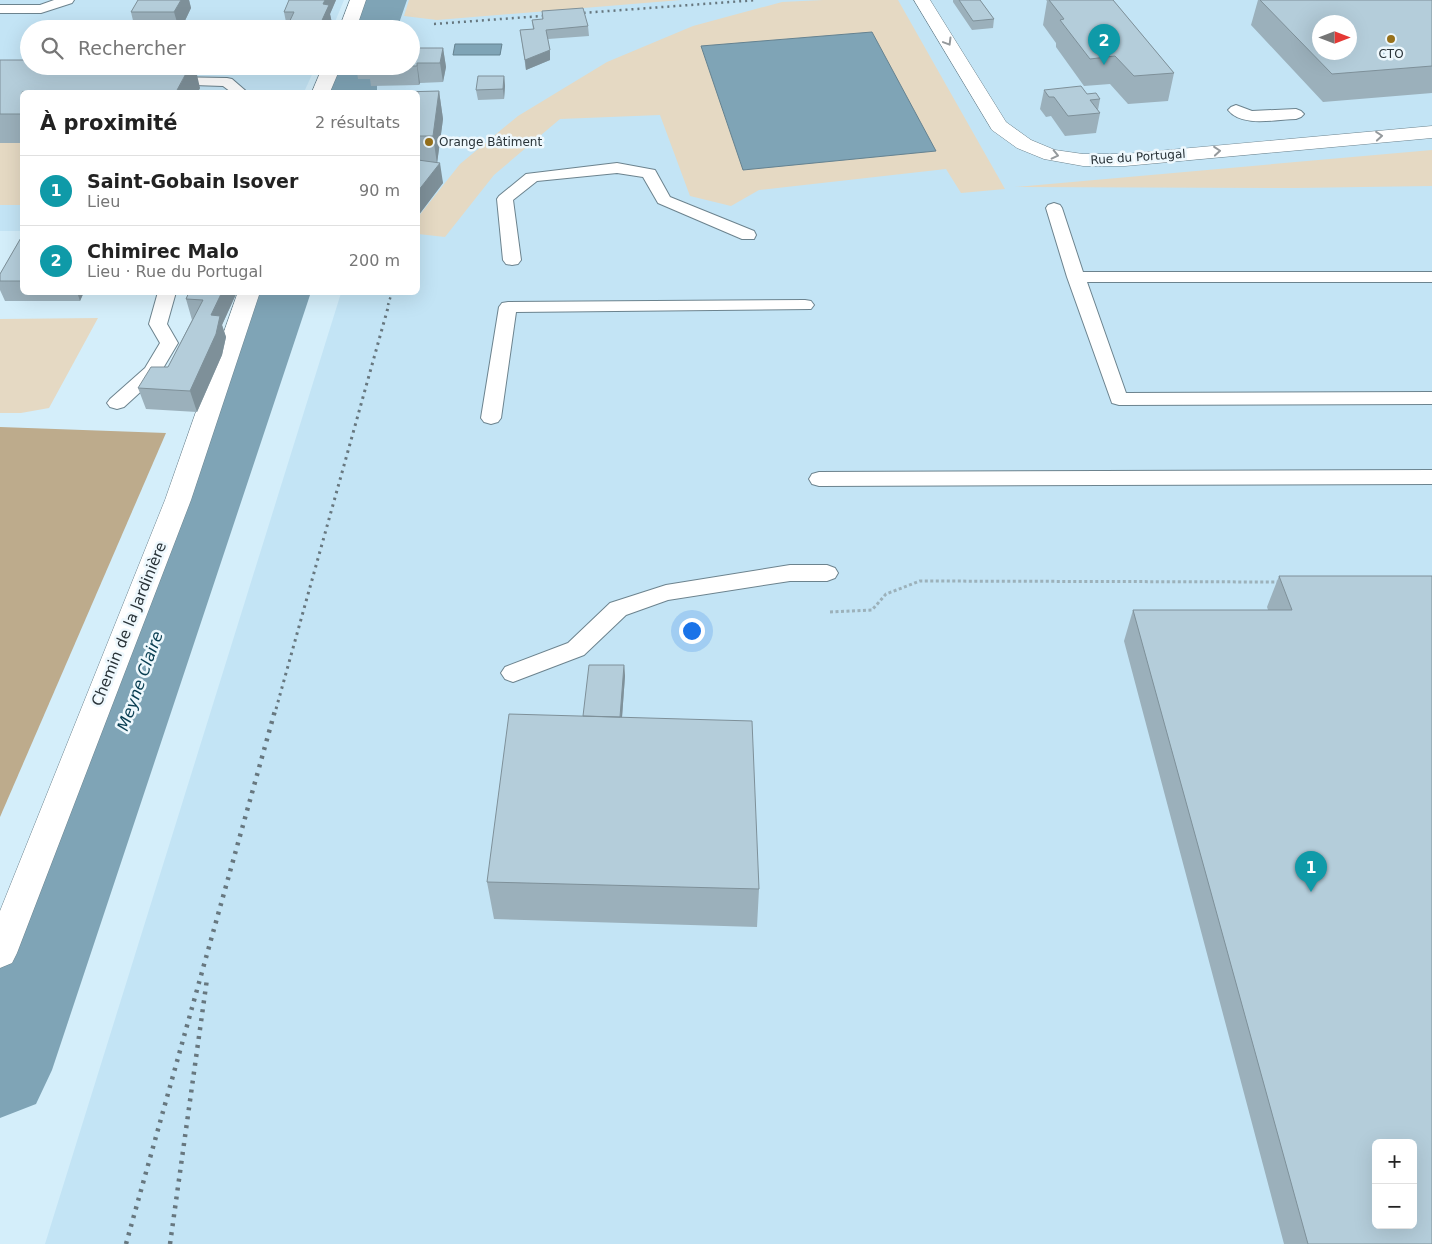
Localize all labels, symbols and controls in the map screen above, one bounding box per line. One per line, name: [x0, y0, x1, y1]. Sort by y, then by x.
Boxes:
north arrow: [1312, 15, 1357, 60]
search box: [20, 20, 420, 75]
pin: 2: [1088, 24, 1120, 65]
marker: CTO: [1385, 33, 1397, 45]
icon: search: [38, 34, 66, 62]
one-way arrow: [941, 36, 951, 45]
text: Rechercher: [78, 37, 186, 59]
place label: CTO: [1378, 47, 1404, 61]
text: À proximité: [40, 111, 177, 135]
text: 2 résultats: [315, 113, 400, 132]
one-way arrow: [1375, 131, 1383, 142]
place label: Orange Bâtiment: [439, 135, 542, 149]
marker: Orange Bâtiment: [423, 136, 435, 148]
one-way arrow: [1213, 146, 1221, 157]
street label: Rue du Portugal: [1090, 147, 1186, 167]
one-way arrow: [1051, 149, 1060, 160]
text: Saint-Gobain Isover: [87, 170, 298, 192]
text: 1: [50, 181, 62, 200]
text: 90 m: [359, 181, 400, 200]
text: Lieu: [87, 192, 120, 211]
text: Chimirec Malo: [87, 240, 239, 262]
text: 2: [50, 251, 62, 270]
text: 200 m: [349, 251, 400, 270]
text: Lieu · Rue du Portugal: [87, 262, 263, 281]
street label: Chemin de la Jardinière: [88, 539, 170, 709]
your location: [679, 618, 705, 644]
water label: Meyne Claire: [113, 629, 167, 733]
pin: 1: [1295, 851, 1327, 892]
map controls: [1372, 1139, 1417, 1229]
button: +: [1372, 1139, 1417, 1184]
button: −: [1372, 1184, 1417, 1229]

